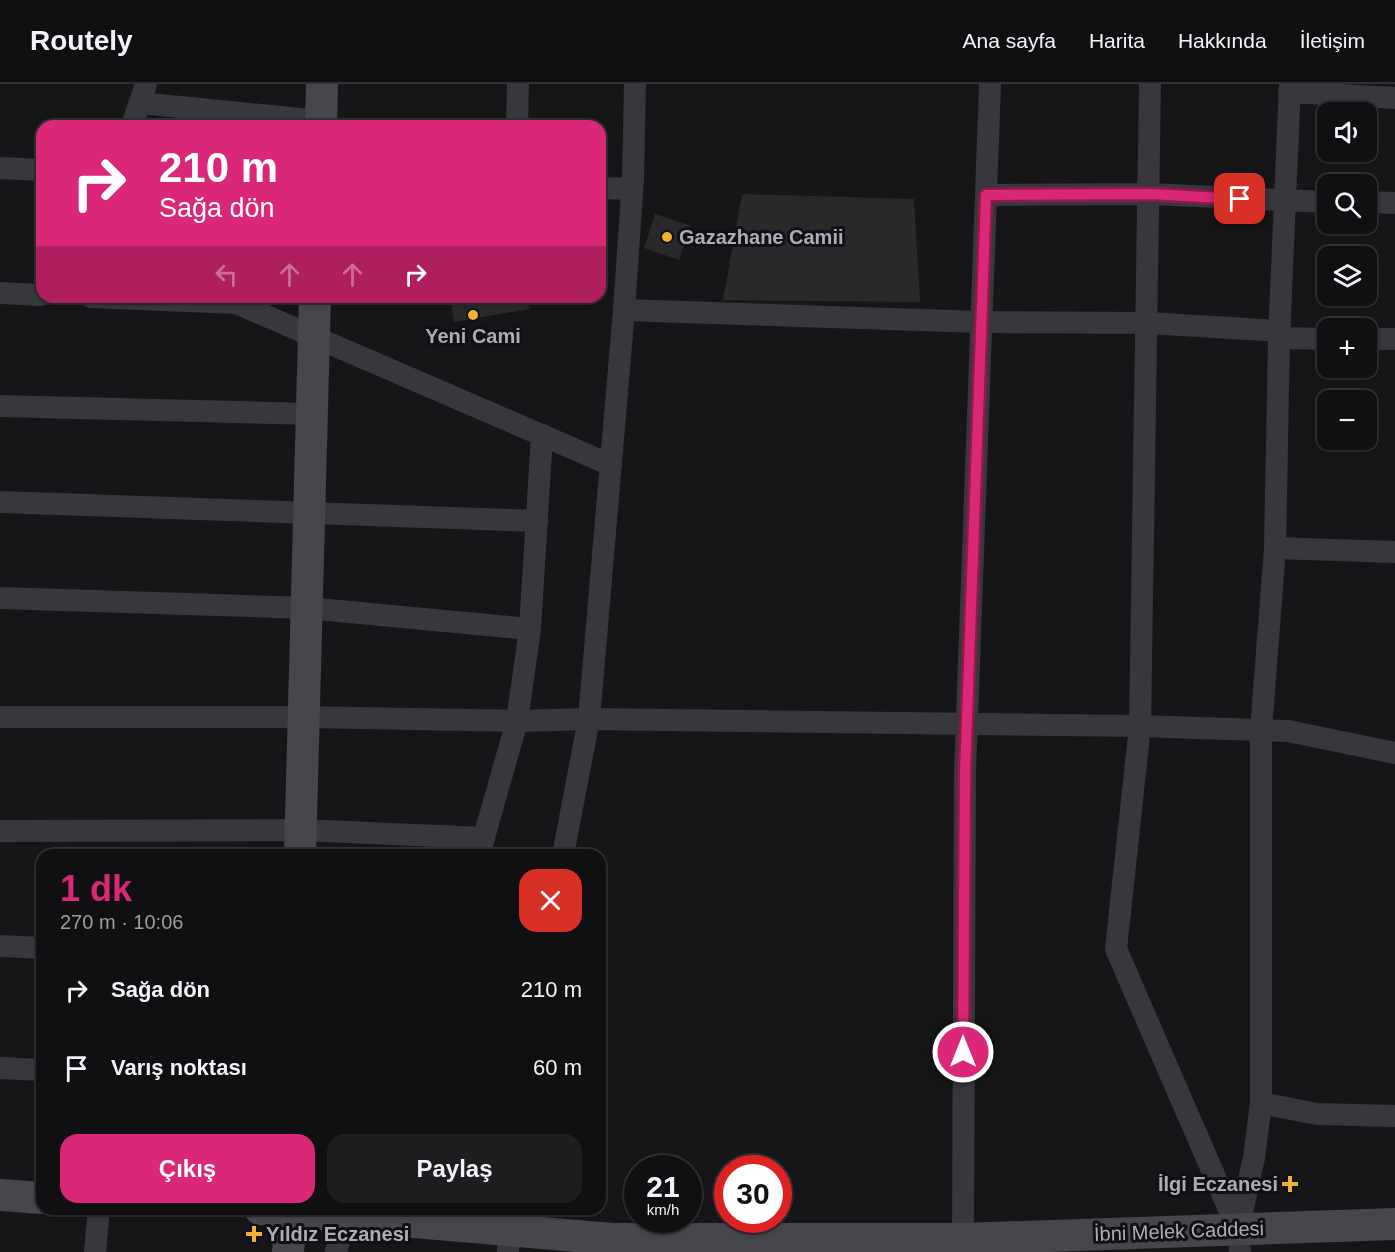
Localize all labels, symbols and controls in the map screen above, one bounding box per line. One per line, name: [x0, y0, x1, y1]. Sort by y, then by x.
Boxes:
text: Routely: [30, 25, 133, 56]
text: Ana sayfa: [963, 29, 1056, 52]
text: Harita: [1089, 29, 1145, 52]
text: Hakkında: [1178, 29, 1267, 52]
text: İletişim: [1300, 29, 1365, 52]
map controls: [1317, 102, 1377, 450]
button: sound: [1317, 102, 1377, 162]
icon: right: [60, 144, 138, 222]
text: 210 m: [159, 144, 278, 191]
pin: [1214, 173, 1265, 224]
button: search: [1317, 174, 1377, 234]
icon: arrive: [1223, 182, 1256, 215]
text: Sağa dön: [159, 193, 275, 223]
place label: Gazazhane Camii: [679, 226, 844, 248]
marker: Gazazhane Camii: [660, 230, 674, 244]
button: layers: [1317, 246, 1377, 306]
icon: left: [210, 258, 243, 291]
icon: ahead: [273, 258, 306, 291]
icon: ahead: [336, 258, 369, 291]
icon: right: [399, 258, 432, 291]
marker: Yeni Cami: [466, 308, 480, 322]
button: +: [1317, 318, 1377, 378]
place label: Yeni Cami: [425, 325, 521, 347]
button: −: [1317, 390, 1377, 450]
text: 1 dk: [60, 868, 132, 909]
button: close: [519, 869, 582, 932]
text: 270 m · 10:06: [60, 911, 183, 933]
icon: right: [60, 974, 93, 1007]
text: Sağa dön: [111, 977, 210, 1002]
text: 210 m: [521, 977, 582, 1002]
position arrow: [931, 1020, 995, 1084]
icon: arrive: [60, 1052, 93, 1085]
text: Varış noktası: [111, 1055, 247, 1080]
text: 60 m: [533, 1055, 582, 1080]
button: Çıkış: [60, 1134, 315, 1203]
button: Paylaş: [327, 1134, 582, 1203]
speed limit sign: 30: [714, 1155, 792, 1233]
text: 21: [646, 1170, 680, 1203]
place label: İlgi Eczanesi: [1158, 1173, 1278, 1195]
marker: İlgi Eczanesi: [1283, 1177, 1297, 1191]
text: km/h: [647, 1201, 679, 1218]
street label: İbni Melek Caddesi: [1094, 1217, 1264, 1245]
place label: Yıldız Eczanesi: [266, 1223, 409, 1245]
marker: Yıldız Eczanesi: [247, 1227, 261, 1241]

